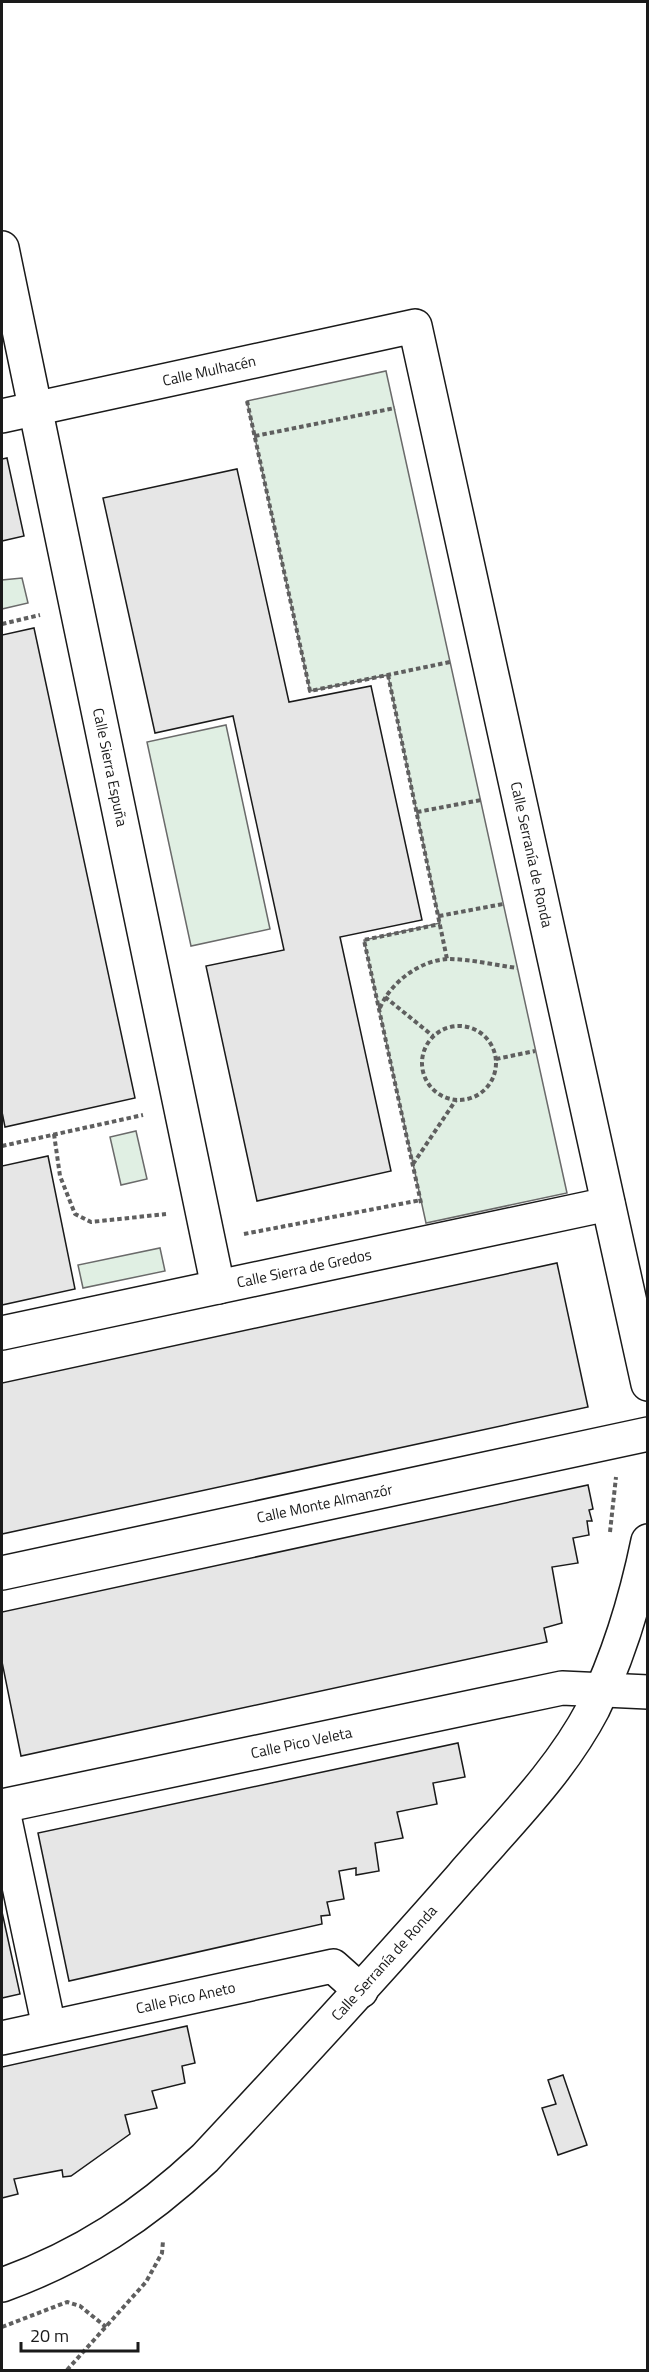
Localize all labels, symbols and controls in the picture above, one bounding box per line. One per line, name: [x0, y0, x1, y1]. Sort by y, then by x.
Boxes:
street label: Calle Mulhacén: [160, 349, 258, 392]
street label: Calle Sierra Espuña: [87, 706, 134, 829]
street label: Calle Serranía de Ronda: [505, 779, 559, 930]
street label: Calle Sierra de Gredos: [235, 1243, 374, 1294]
street label: Calle Monte Almanzór: [254, 1477, 395, 1529]
street label: Calle Pico Veleta: [249, 1720, 355, 1764]
street label: Calle Serranía de Ronda: [326, 1900, 443, 2026]
street label: Calle Pico Aneto: [134, 1976, 238, 2020]
scale bar: [21, 2315, 138, 2353]
text: 20 m: [30, 2322, 69, 2349]

